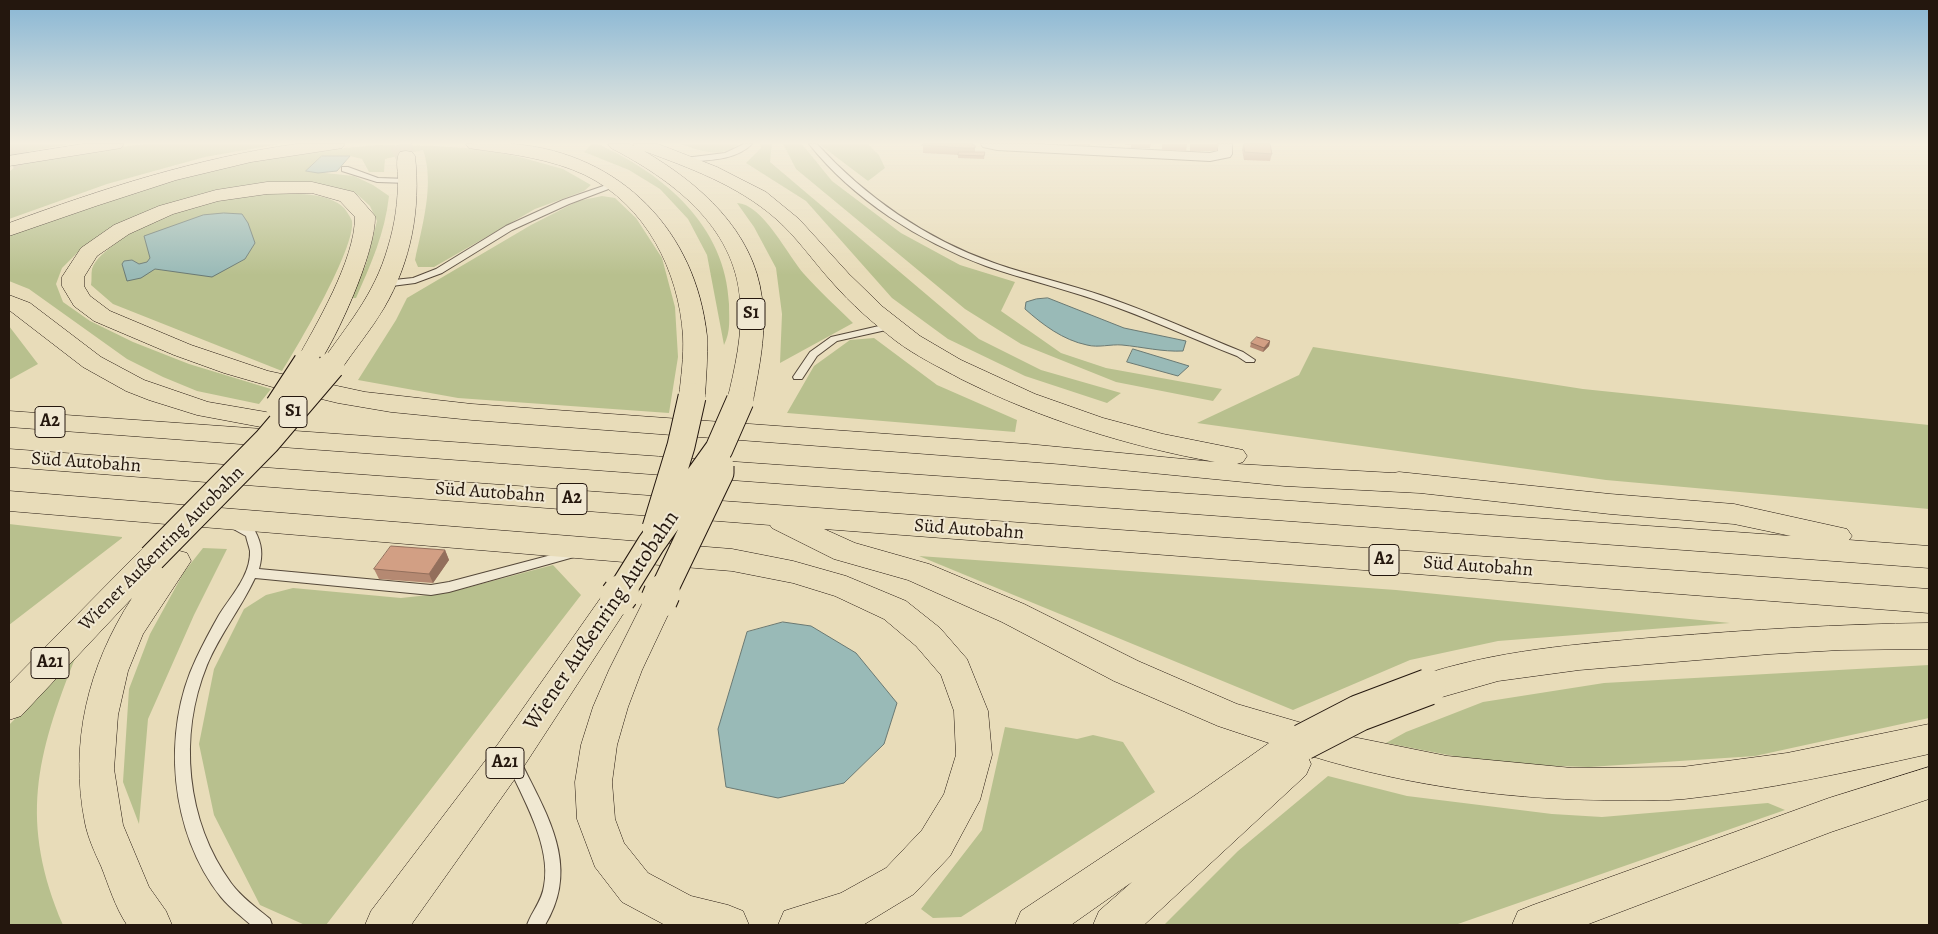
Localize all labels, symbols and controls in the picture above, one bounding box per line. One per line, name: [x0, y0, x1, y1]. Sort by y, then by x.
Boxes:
road number: S1: [737, 298, 765, 329]
road number: S1: [279, 397, 307, 428]
road number: A2: [35, 407, 65, 438]
street label: Süd Autobahn: [30, 448, 142, 478]
street label: Wiener Außenring Autobahn: [75, 462, 249, 636]
street label: Süd Autobahn: [434, 478, 546, 508]
road number: A2: [557, 484, 587, 514]
street label: Wiener Außenring Autobahn: [519, 506, 685, 736]
street label: Süd Autobahn: [913, 515, 1025, 545]
road number: A2: [1369, 544, 1399, 576]
street label: Süd Autobahn: [1422, 552, 1534, 582]
road number: A21: [31, 648, 69, 678]
road number: A21: [486, 748, 524, 778]

